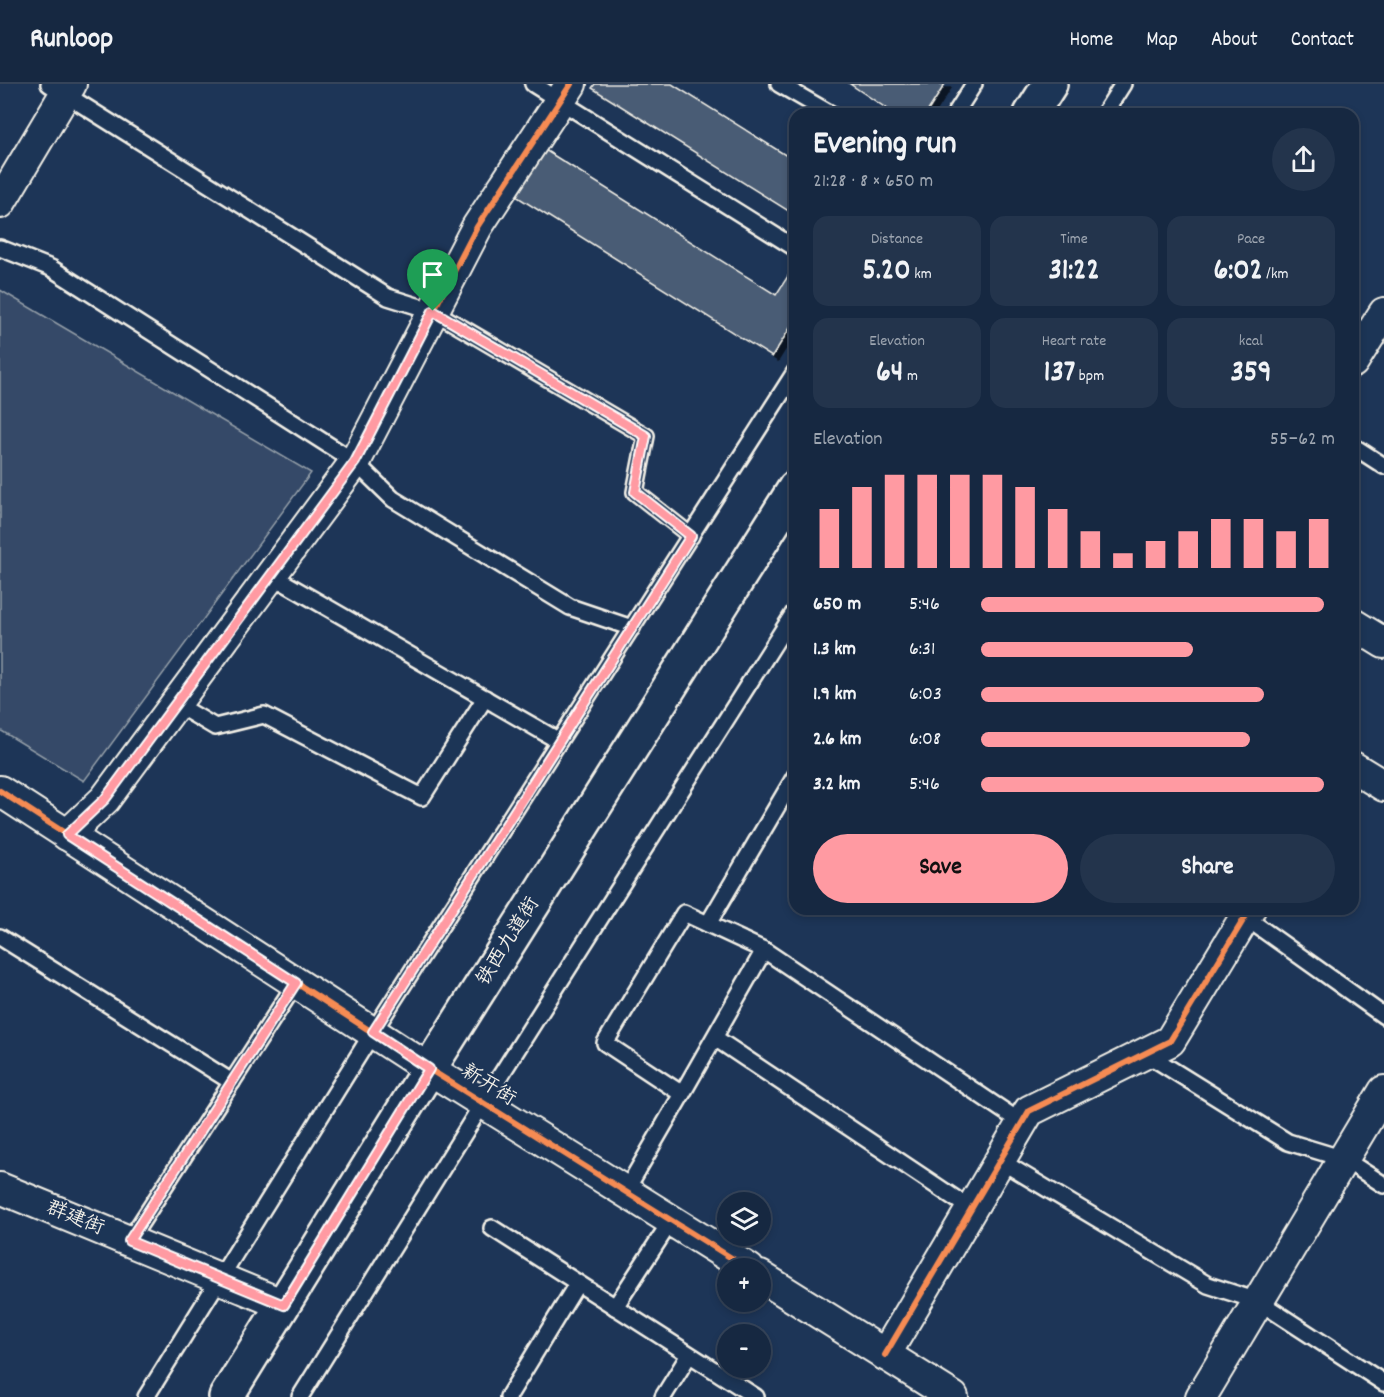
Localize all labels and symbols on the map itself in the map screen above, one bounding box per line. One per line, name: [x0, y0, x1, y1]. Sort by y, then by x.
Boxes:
pin: [407, 249, 458, 311]
street label: 铁西九道街: [471, 892, 547, 992]
street label: 新开街: [455, 1058, 521, 1114]
street label: 群建街: [42, 1195, 108, 1243]

